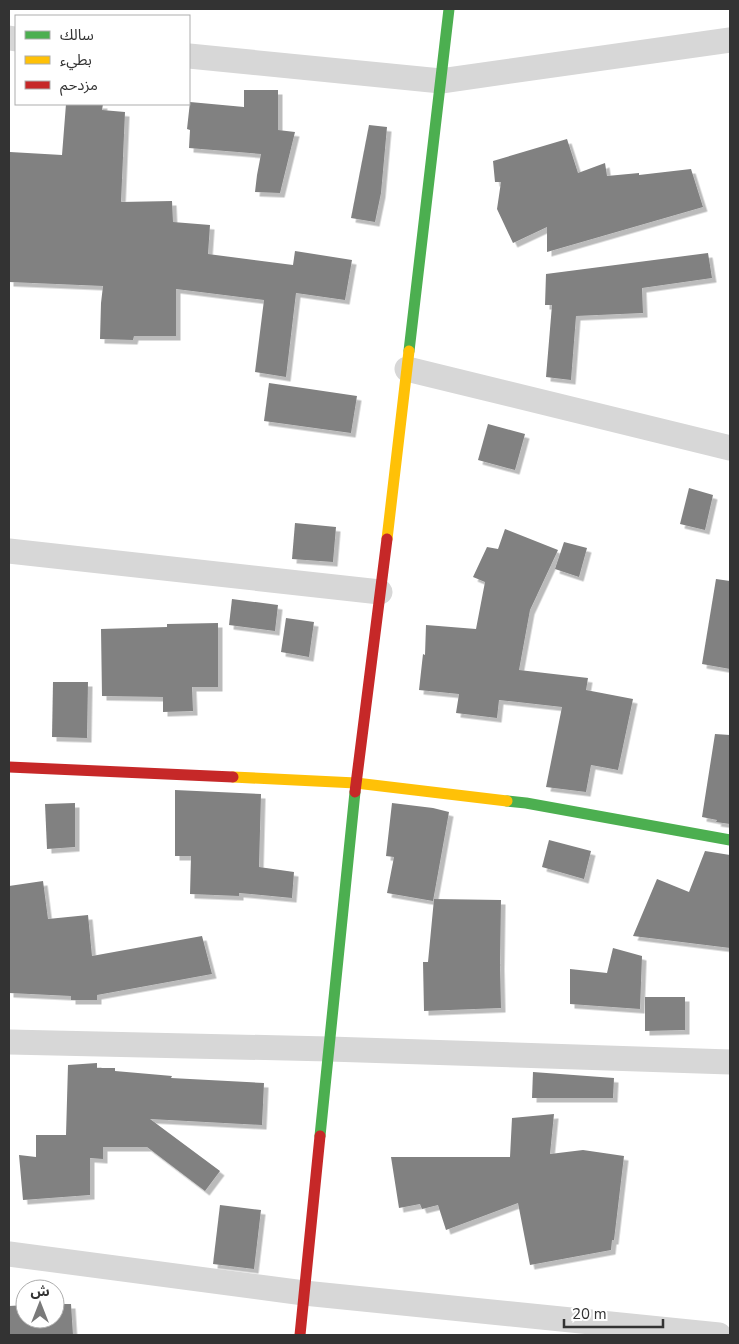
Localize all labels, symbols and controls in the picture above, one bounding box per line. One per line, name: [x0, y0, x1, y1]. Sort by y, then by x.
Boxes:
legend: [15, 15, 190, 105]
text: سالك: [60, 25, 94, 45]
text: بطيء: [60, 50, 92, 71]
text: مزدحم: [60, 75, 98, 96]
north arrow: [15, 1279, 65, 1329]
text: ش: [30, 1282, 50, 1301]
scale bar: [564, 1296, 663, 1328]
text: 20 m: [572, 1304, 607, 1324]

